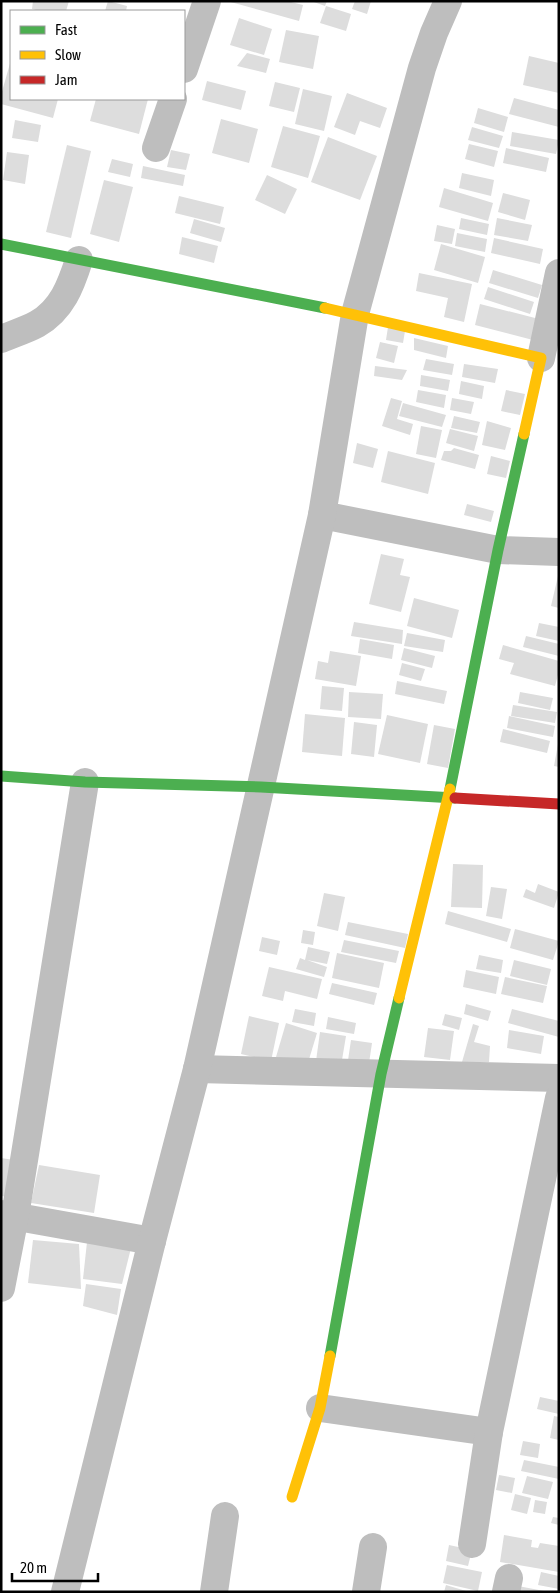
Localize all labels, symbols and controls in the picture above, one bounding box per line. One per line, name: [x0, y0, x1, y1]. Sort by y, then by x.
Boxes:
legend: [10, 10, 185, 100]
text: Fast: [55, 21, 77, 38]
text: Slow: [55, 46, 81, 63]
text: Jam: [55, 71, 78, 88]
scale bar: [12, 1550, 99, 1582]
text: 20 m: [20, 1559, 47, 1576]

